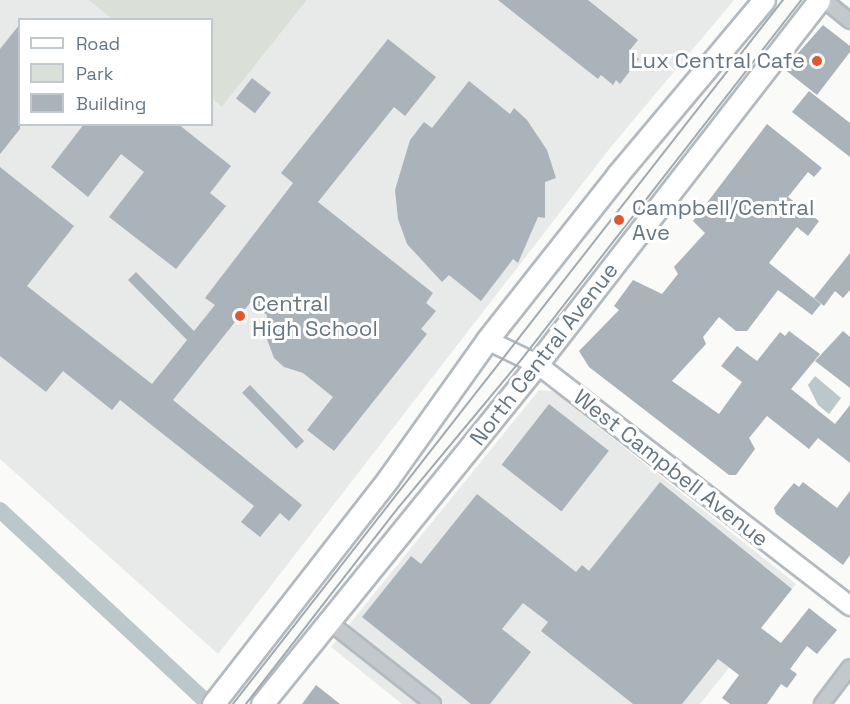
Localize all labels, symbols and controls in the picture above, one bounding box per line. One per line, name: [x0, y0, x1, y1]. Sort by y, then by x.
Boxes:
legend: [18, 18, 213, 126]
text: Road: [76, 32, 120, 55]
place label: Lux Central Cafe: [631, 48, 805, 74]
marker: Lux Central Cafe: [810, 54, 824, 68]
text: Park: [76, 62, 113, 85]
text: Building: [76, 92, 146, 115]
place label: Campbell/Central Ave: [632, 194, 814, 246]
marker: Campbell/Central Ave: [610, 211, 628, 229]
street label: North Central Avenue: [464, 257, 624, 451]
place label: Central High School: [252, 290, 378, 342]
marker: Central High School: [233, 309, 247, 323]
street label: West Campbell Avenue: [568, 384, 774, 552]

